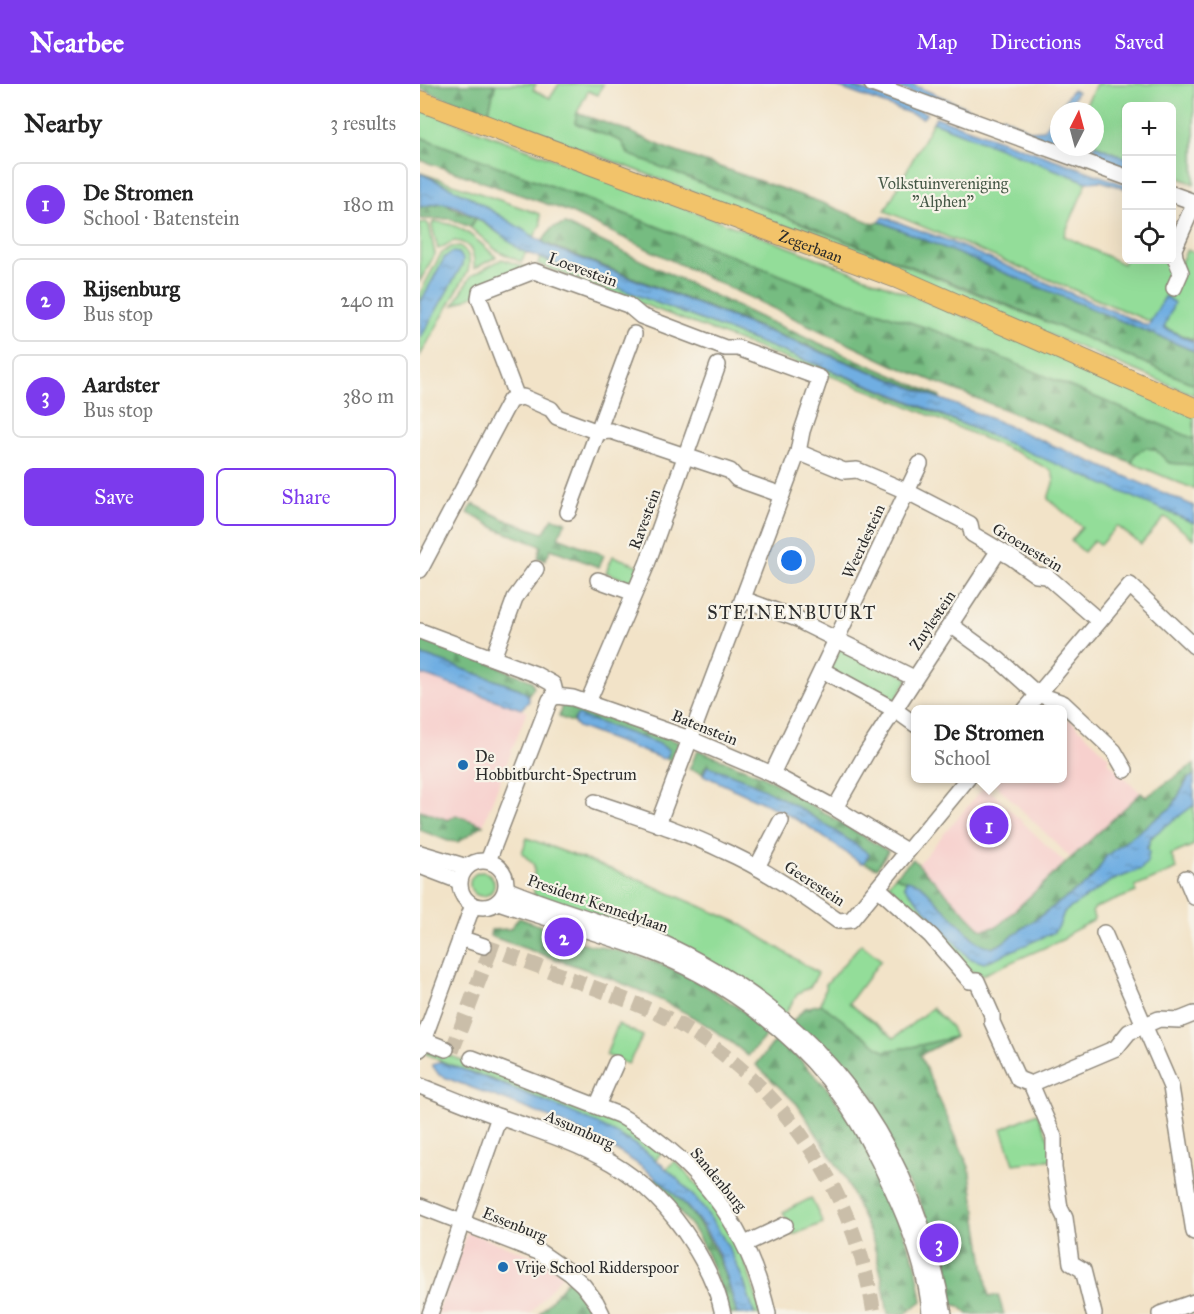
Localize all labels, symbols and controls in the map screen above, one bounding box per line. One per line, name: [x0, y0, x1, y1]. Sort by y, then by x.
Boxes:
text: Nearbee: [30, 25, 124, 60]
text: Map: [917, 29, 958, 55]
text: Directions: [991, 29, 1081, 55]
text: Saved: [1114, 29, 1164, 55]
north arrow: [1050, 102, 1104, 156]
map controls: [1122, 102, 1176, 264]
button: +: [1122, 102, 1176, 156]
text: Nearby: [24, 107, 102, 139]
text: 3 results: [330, 111, 396, 135]
button: −: [1122, 156, 1176, 210]
park label: Volkstuinvereniging "Alphen": [877, 174, 1009, 211]
text: De Stromen: [83, 179, 194, 206]
text: 1: [42, 192, 49, 216]
text: 180 m: [343, 192, 394, 216]
text: School · Batenstein: [83, 206, 240, 230]
button: locate: [1122, 210, 1176, 264]
street label: Zegerbaan: [776, 226, 846, 267]
street label: Loevestein: [546, 248, 620, 291]
text: Rijsenburg: [83, 275, 180, 302]
text: 2: [41, 288, 50, 312]
text: 240 m: [340, 288, 394, 312]
text: Bus stop: [83, 302, 153, 326]
text: Aardster: [83, 371, 160, 398]
text: 3: [42, 384, 50, 408]
text: 380 m: [343, 384, 394, 408]
text: Bus stop: [83, 398, 153, 422]
button: Save: [24, 468, 204, 526]
button: Share: [216, 468, 396, 526]
street label: Ravestein: [625, 486, 664, 552]
street label: Weerdestein: [838, 501, 889, 581]
street label: Groenestein: [989, 519, 1067, 576]
your location: [777, 546, 806, 575]
street label: Zuylestein: [906, 587, 959, 654]
district label: STEINENBUURT: [707, 602, 877, 624]
popup: [911, 705, 1067, 783]
street label: Batenstein: [669, 706, 741, 749]
text: De Stromen: [934, 719, 1044, 746]
text: School: [934, 746, 991, 770]
place label: De Hobbitburcht-Spectrum: [475, 747, 637, 784]
marker: De Hobbitburcht-Spectrum: [456, 758, 470, 772]
pin: 1: [970, 802, 1008, 848]
street label: Geerestein: [781, 857, 849, 910]
street label: President Kennedylaan: [525, 870, 671, 937]
pin: 2: [544, 914, 584, 960]
street label: Assumburg: [541, 1105, 618, 1154]
street label: Sandenburg: [686, 1143, 751, 1216]
street label: Essenburg: [479, 1203, 550, 1247]
pin: 3: [920, 1220, 958, 1266]
place label: Vrije School Ridderspoor: [514, 1258, 679, 1277]
marker: Vrije School Ridderspoor: [496, 1260, 510, 1274]

